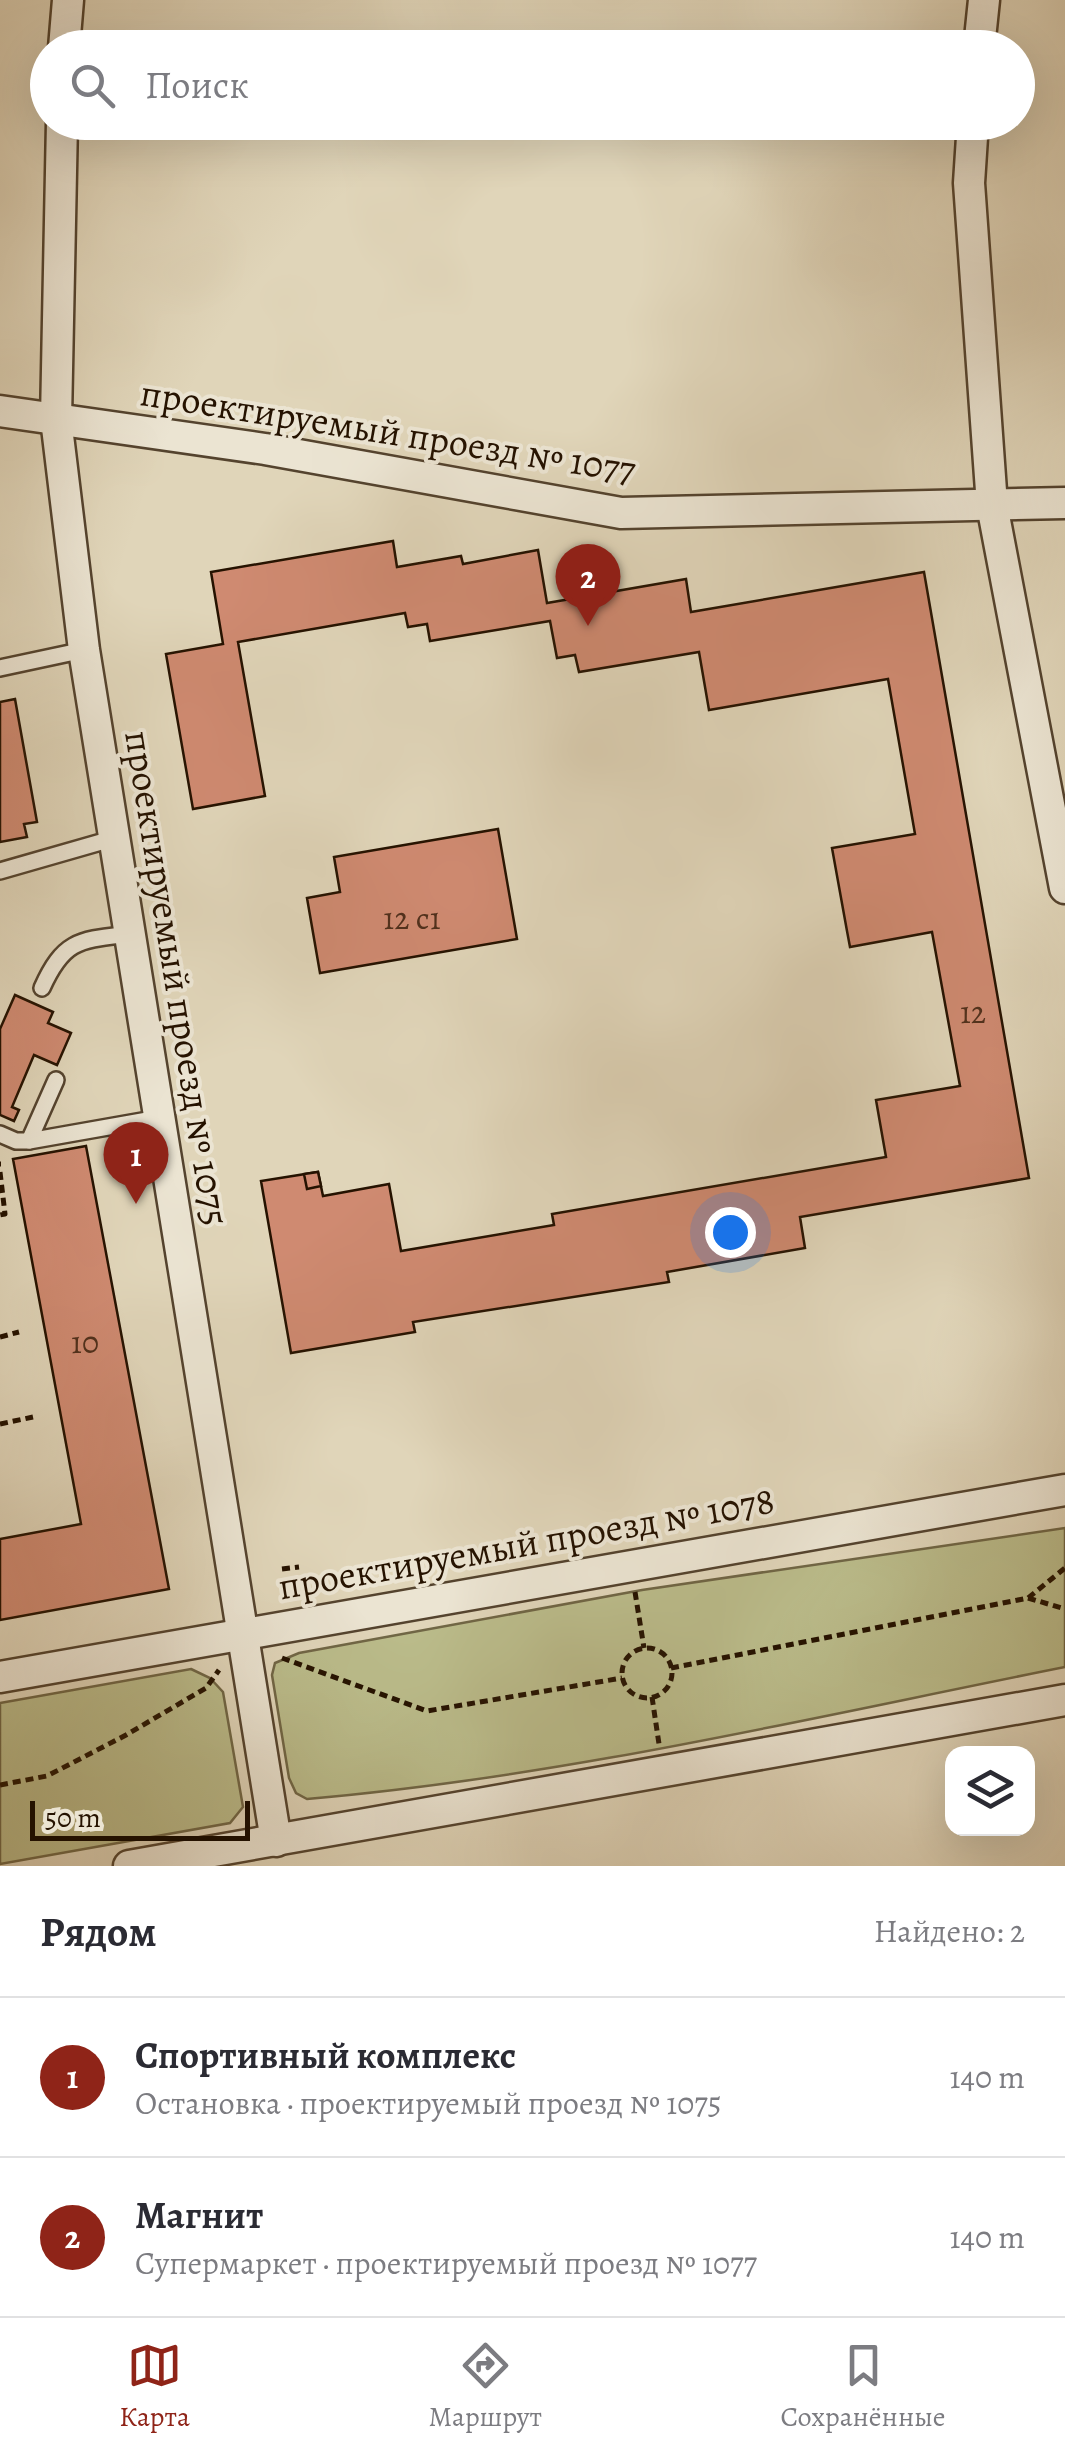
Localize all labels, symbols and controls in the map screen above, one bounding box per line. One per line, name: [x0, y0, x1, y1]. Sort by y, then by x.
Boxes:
search box: [30, 30, 1035, 140]
icon: search: [65, 58, 120, 113]
text: Поиск: [145, 59, 249, 111]
street label: проектируемый проезд № 1077: [137, 366, 639, 496]
pin: 2: [556, 544, 620, 626]
street label: проектируемый проезд № 1075: [115, 727, 239, 1229]
house number: 12 с1: [383, 896, 441, 940]
house number: 12: [960, 990, 986, 1034]
pin: 1: [104, 1122, 168, 1204]
your location: [705, 1207, 756, 1258]
house number: 10: [71, 1320, 99, 1364]
street label: проектируемый проезд № 1078: [274, 1474, 778, 1612]
map controls: [945, 1746, 1035, 1836]
button: layers: [945, 1746, 1035, 1836]
scale bar: [30, 1796, 250, 1840]
text: 50 m: [45, 1799, 101, 1837]
text: Рядом: [40, 1903, 157, 1960]
text: Найдено: 2: [874, 1909, 1025, 1953]
text: Спортивный комплекс: [135, 2029, 516, 2081]
text: 1: [67, 2055, 78, 2099]
text: 140 m: [950, 2055, 1025, 2099]
text: Остановка · проектируемый проезд № 1075: [135, 2081, 721, 2125]
text: Магнит: [135, 2189, 263, 2241]
text: 2: [65, 2215, 80, 2259]
text: 140 m: [950, 2215, 1025, 2259]
text: Супермаркет · проектируемый проезд № 1077: [135, 2241, 757, 2285]
tab: Карта: [119, 2338, 190, 2436]
tab: Маршрут: [429, 2338, 542, 2436]
tab: Сохранённые: [781, 2338, 946, 2436]

